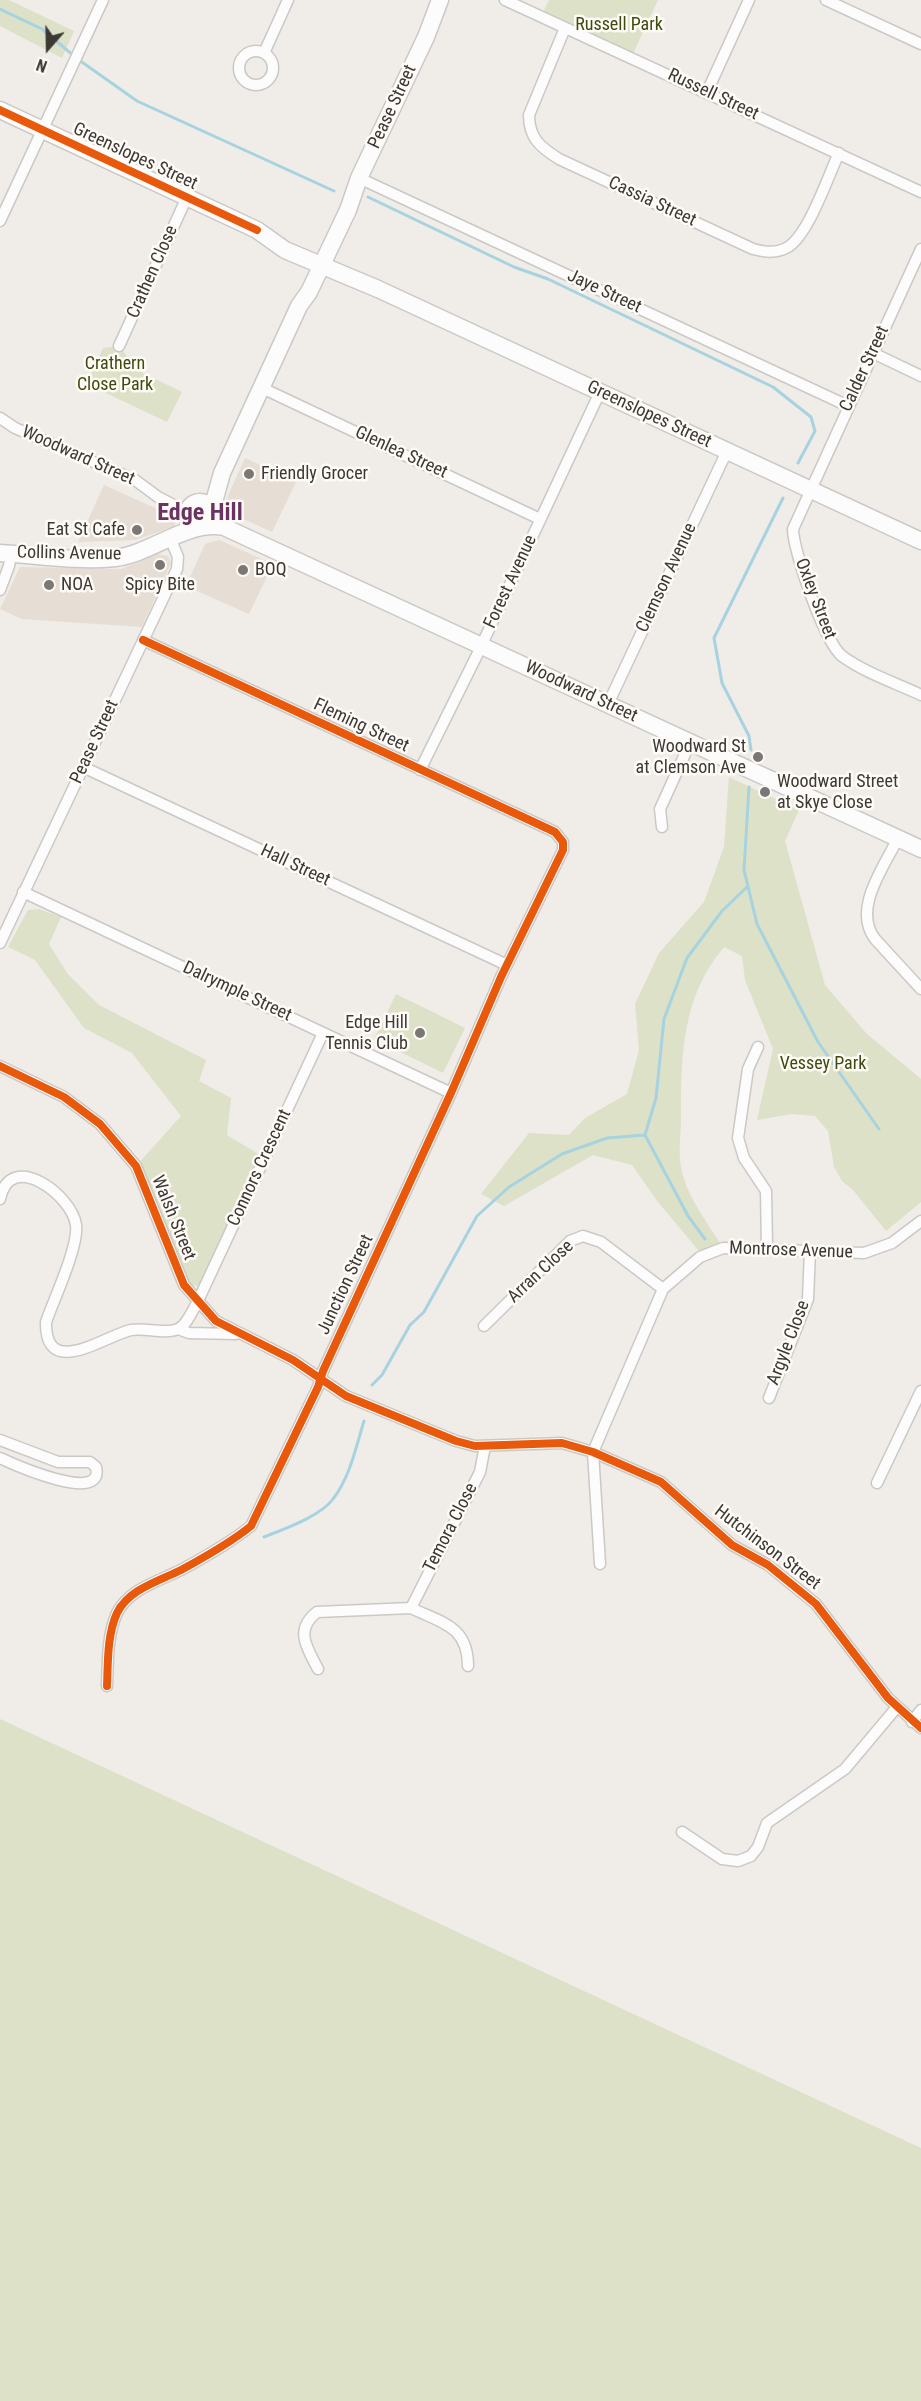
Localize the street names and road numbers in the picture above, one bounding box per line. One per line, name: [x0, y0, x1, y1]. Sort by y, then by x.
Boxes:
street label: Pease Street: [364, 62, 422, 152]
street label: Russell Street: [664, 65, 762, 125]
street label: Greenslopes Street: [69, 119, 201, 195]
street label: Cassia Street: [605, 172, 699, 232]
street label: Crathen Close: [123, 222, 183, 322]
street label: Jaye Street: [563, 265, 645, 319]
street label: Calder Street: [836, 323, 894, 415]
street label: Greenslopes Street: [583, 377, 715, 453]
street label: Woodward Street: [18, 421, 138, 491]
street label: Glenlea Street: [351, 422, 451, 484]
street label: Clemson Avenue: [632, 520, 702, 636]
street label: Forest Avenue: [480, 532, 542, 632]
street label: Collins Avenue: [17, 542, 121, 566]
street label: Oxley Street: [790, 555, 840, 643]
street label: Woodward Street: [521, 657, 641, 727]
street label: Fleming Street: [310, 694, 412, 758]
street label: Pease Street: [66, 697, 124, 787]
street label: Hall Street: [257, 840, 333, 892]
street label: Dalrymple Street: [179, 957, 295, 1027]
street label: Connors Crescent: [223, 1106, 297, 1230]
street label: Walsh Street: [146, 1173, 200, 1263]
street label: Junction Street: [313, 1232, 379, 1338]
street label: Arran Close: [503, 1236, 579, 1308]
street label: Montrose Avenue: [729, 1238, 853, 1264]
street label: Argyle Close: [763, 1298, 815, 1388]
street label: Temora Close: [419, 1480, 483, 1576]
street label: Hutchinson Street: [710, 1501, 824, 1595]

